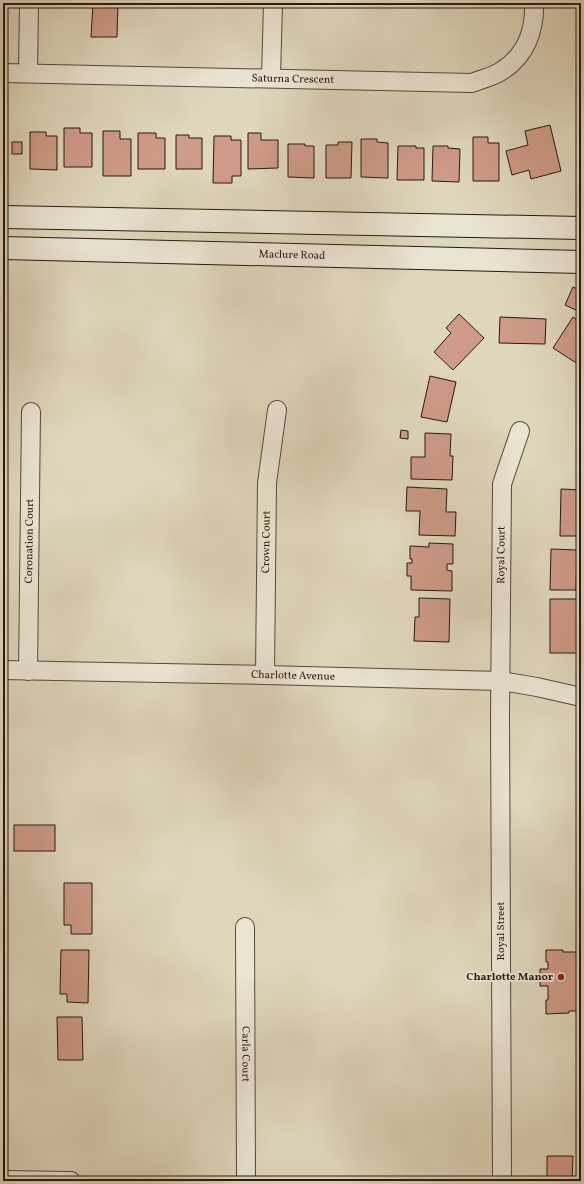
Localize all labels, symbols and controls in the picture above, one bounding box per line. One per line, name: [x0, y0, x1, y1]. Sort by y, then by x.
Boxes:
street label: Saturna Crescent: [251, 71, 335, 88]
street label: Maclure Road: [258, 247, 325, 263]
street label: Coronation Court: [22, 498, 37, 584]
street label: Crown Court: [259, 511, 274, 573]
street label: Royal Court: [494, 526, 509, 584]
street label: Charlotte Avenue: [251, 667, 335, 684]
street label: Royal Street: [494, 901, 509, 960]
place label: Charlotte Manor: [466, 970, 554, 985]
marker: Charlotte Manor: [556, 972, 566, 982]
street label: Carla Court: [238, 1026, 253, 1082]

